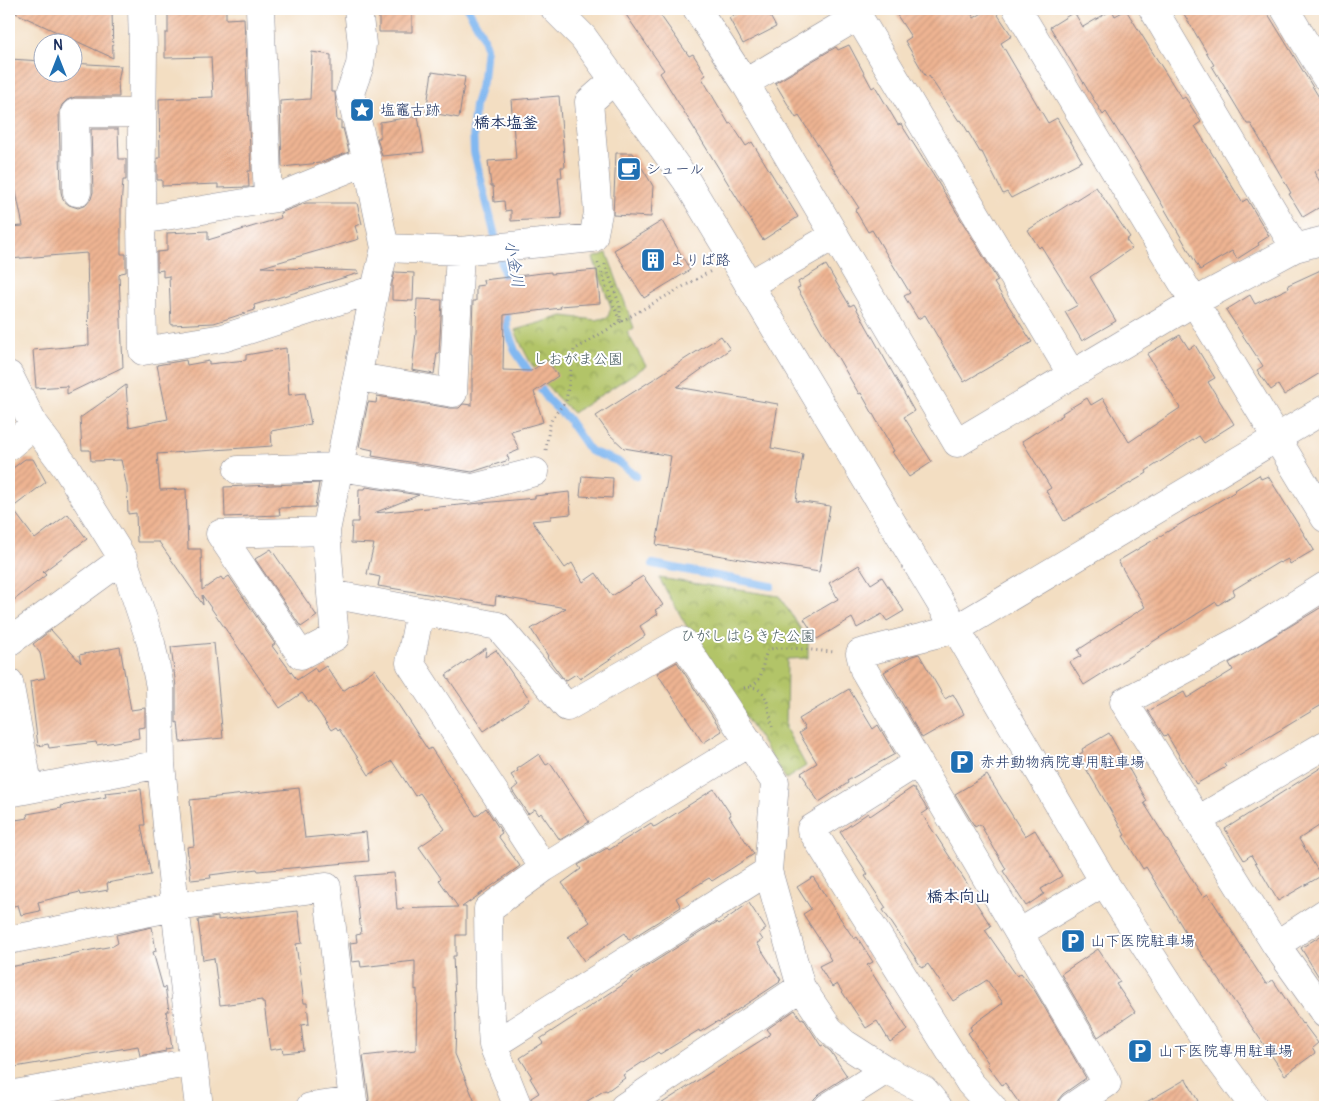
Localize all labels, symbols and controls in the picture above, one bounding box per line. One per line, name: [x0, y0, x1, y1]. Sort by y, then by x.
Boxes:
north arrow: [32, 32, 82, 82]
text: N: [53, 37, 63, 54]
place icon: 塩竈古跡: [349, 97, 375, 123]
place label: 塩竈古跡: [380, 101, 440, 120]
district label: 橋本塩釜: [474, 113, 538, 133]
cafe icon: シュール: [616, 156, 642, 182]
place label: シュール: [646, 160, 704, 179]
water label: 小金川: [500, 239, 528, 289]
building icon: よりば路: [640, 247, 666, 273]
place label: よりば路: [670, 251, 730, 270]
park label: しおがま公園: [533, 350, 623, 369]
park label: ひがしはらきた公園: [680, 627, 816, 646]
parking icon: 赤井動物病院専用駐車場: [949, 749, 975, 775]
place label: 赤井動物病院専用駐車場: [980, 753, 1145, 772]
district label: 橋本向山: [927, 887, 991, 907]
parking icon: 山下医院駐車場: [1060, 928, 1086, 954]
place label: 山下医院駐車場: [1090, 932, 1195, 951]
parking icon: 山下医院専用駐車場: [1127, 1038, 1153, 1064]
place label: 山下医院専用駐車場: [1158, 1042, 1293, 1061]

